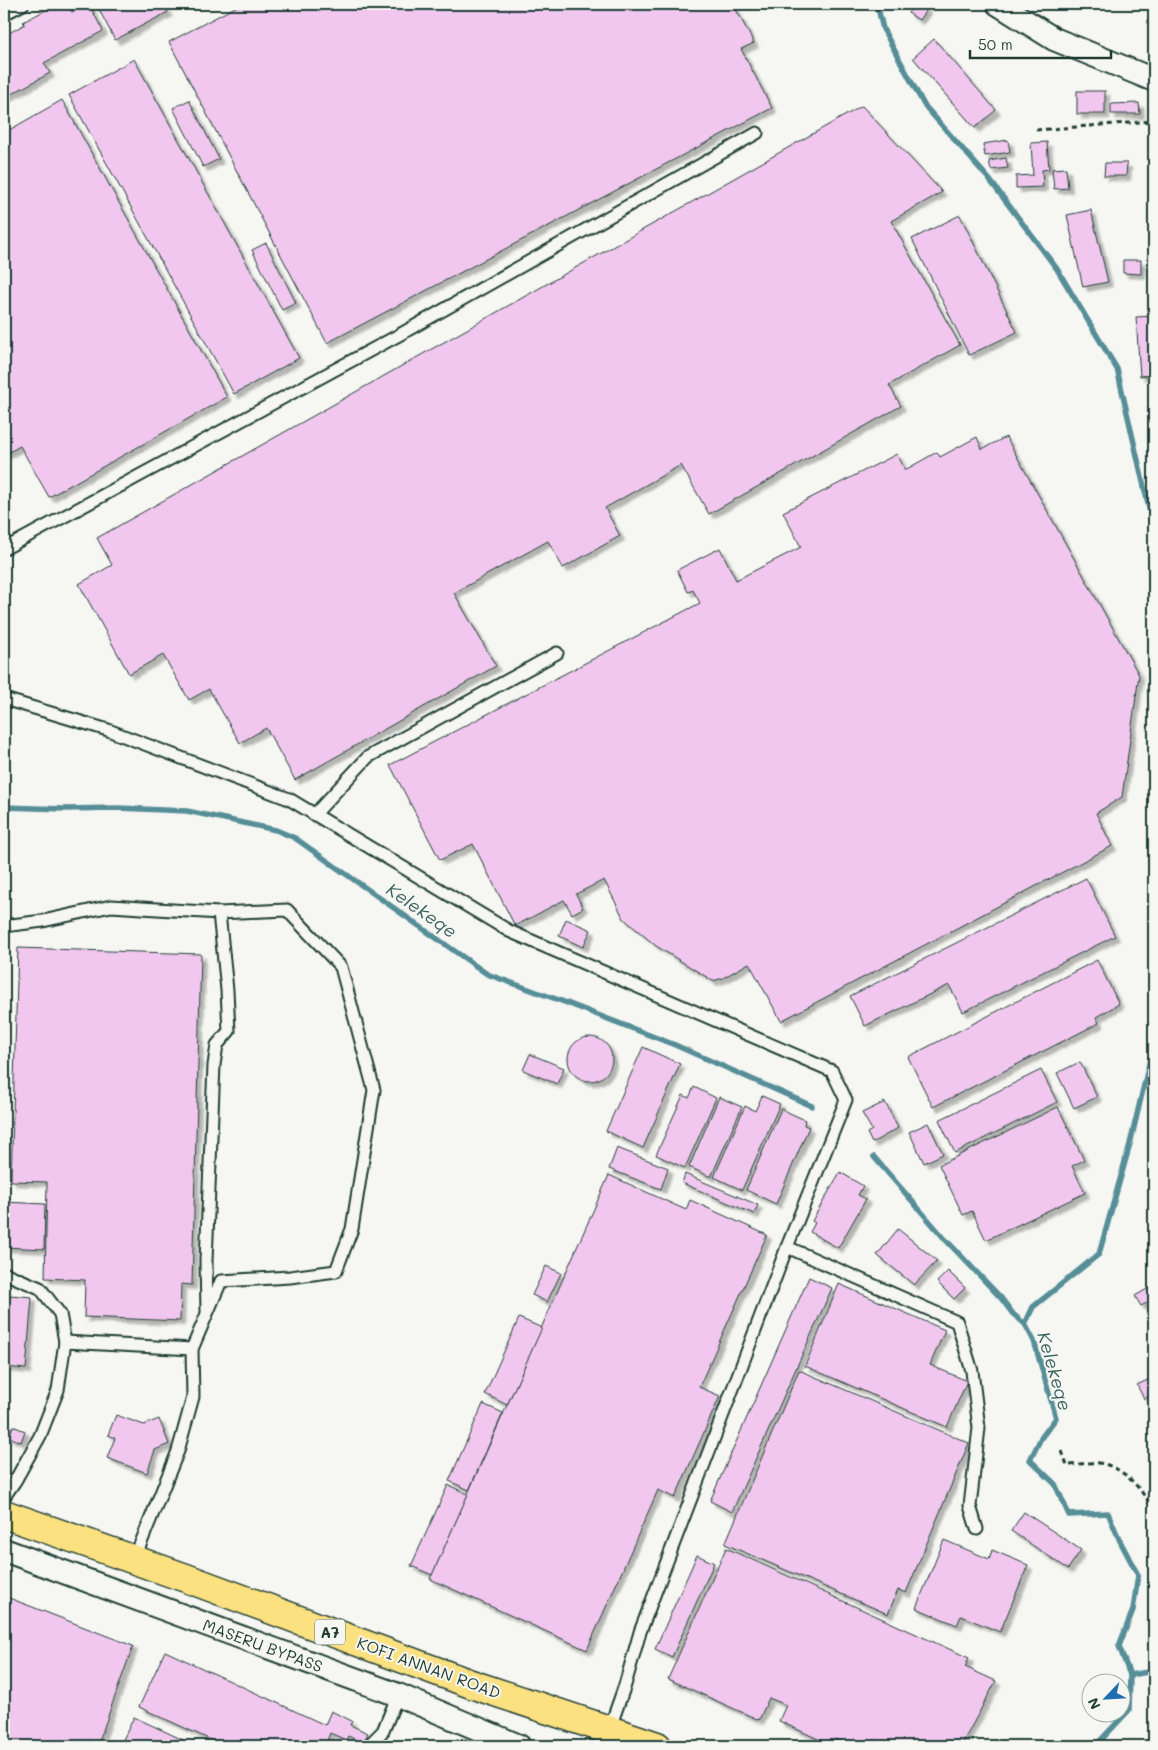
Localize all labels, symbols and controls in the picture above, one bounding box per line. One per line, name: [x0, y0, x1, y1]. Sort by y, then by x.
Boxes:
scale bar: [970, 28, 1112, 60]
text: 50 m: [978, 34, 1013, 54]
water label: Kelekeqe: [382, 877, 462, 943]
water label: Kelekeqe: [1032, 1329, 1078, 1413]
street label: MASERU BYPASS: [200, 1614, 326, 1676]
road number: A7: [315, 1620, 345, 1644]
street label: KOFI ANNAN ROAD: [354, 1631, 504, 1703]
north arrow: [1080, 1672, 1130, 1722]
text: N: [1083, 1695, 1105, 1713]

